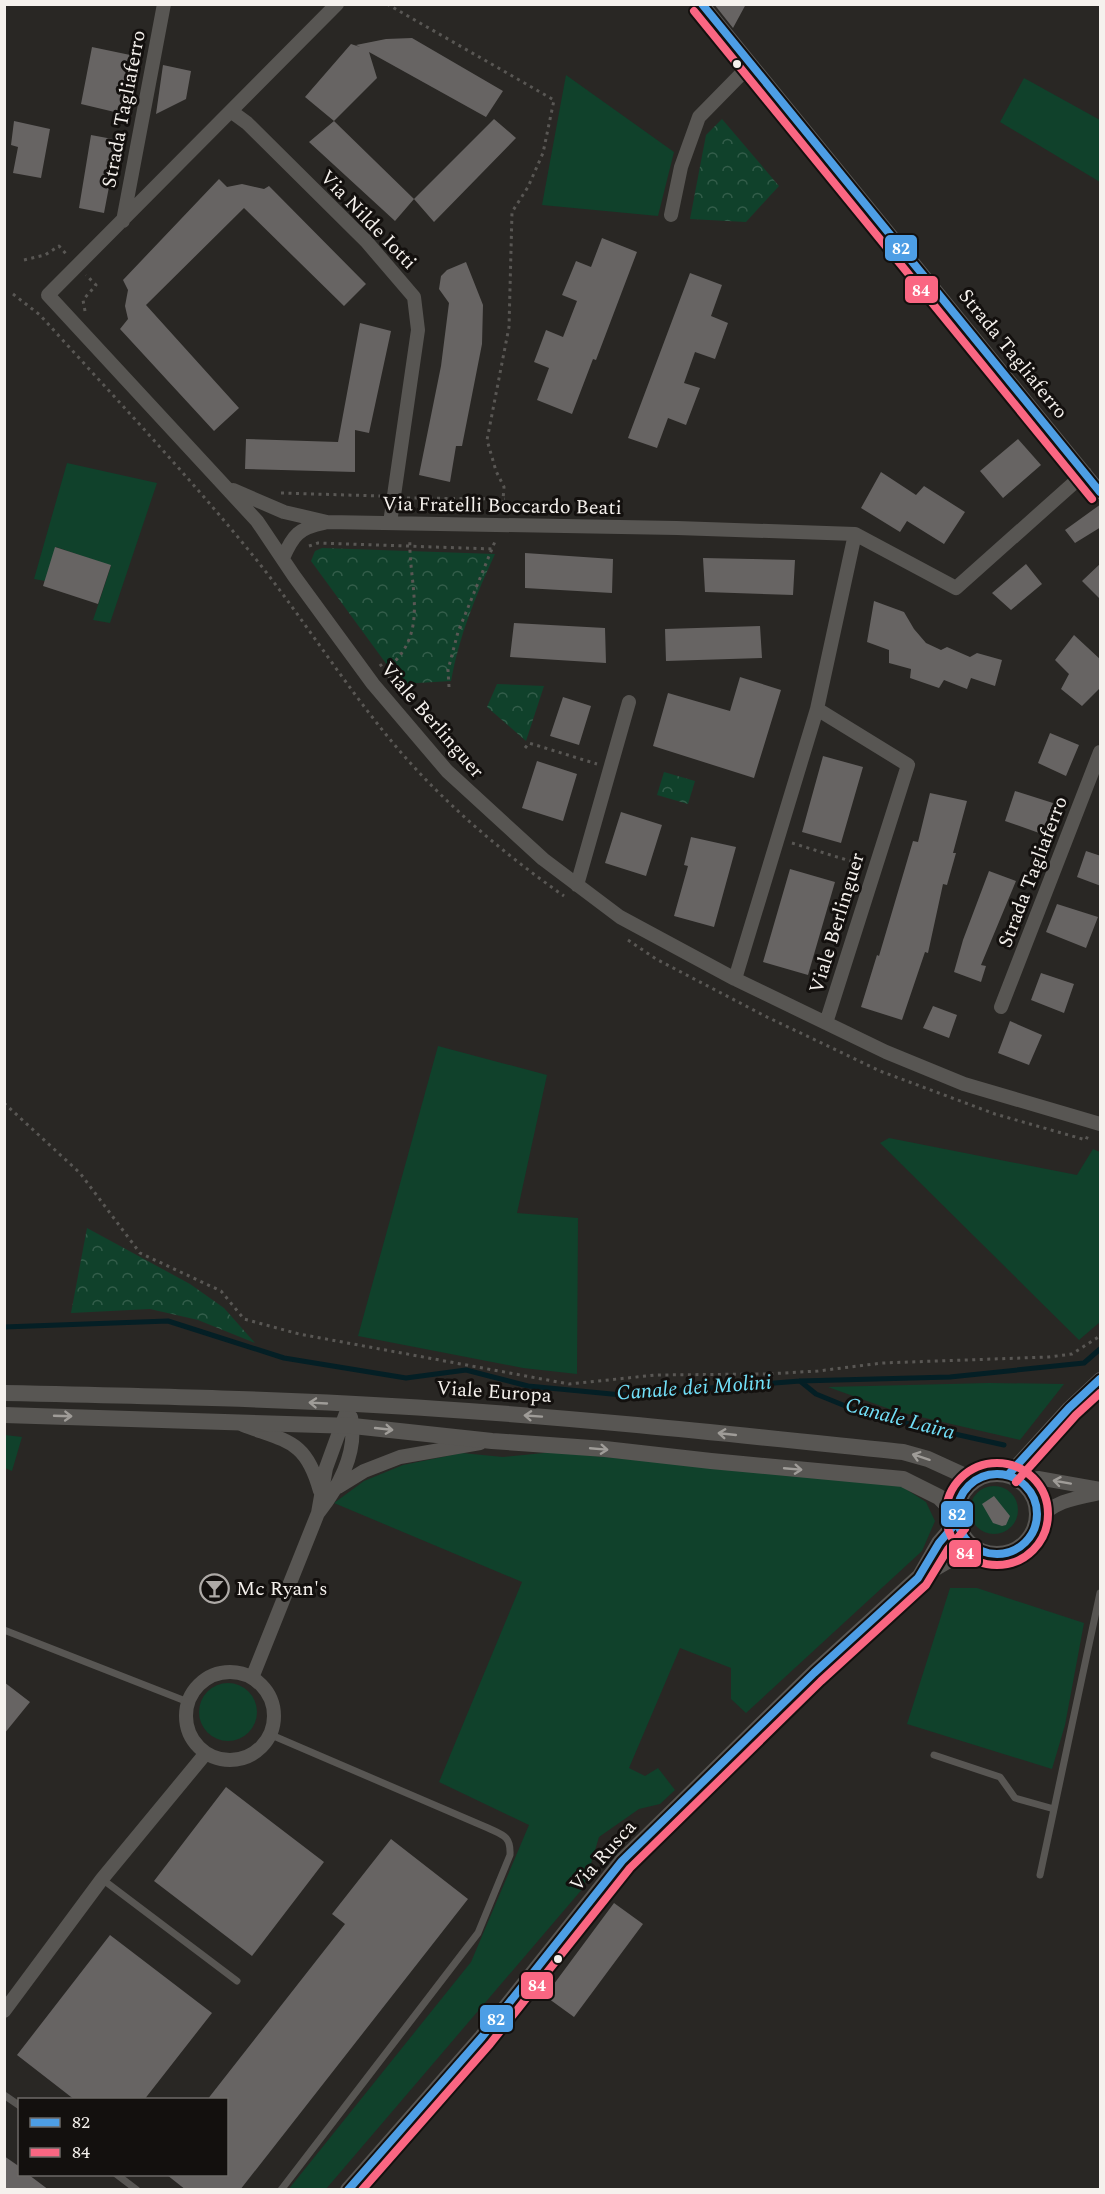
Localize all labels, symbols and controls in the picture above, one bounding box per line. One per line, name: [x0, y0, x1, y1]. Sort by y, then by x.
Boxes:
street label: Strada Tagliaferro: [94, 28, 154, 190]
unlabelled marker: [731, 58, 743, 70]
street label: Via Nilde Iotti: [312, 163, 424, 277]
line badge: 82: [884, 234, 918, 262]
text: 82: [892, 237, 910, 261]
line badge: 84: [904, 275, 939, 304]
text: 84: [912, 279, 930, 303]
street label: Strada Tagliaferro: [951, 282, 1075, 426]
street label: Via Fratelli Boccardo Beati: [382, 489, 622, 523]
street label: Viale Berlinguer: [373, 655, 491, 785]
street label: Strada Tagliaferro: [990, 792, 1076, 952]
street label: Viale Berlinguer: [801, 849, 873, 997]
water label: Canale dei Molini: [615, 1367, 773, 1409]
street label: Viale Europa: [435, 1373, 553, 1411]
water label: Canale Laira: [842, 1389, 959, 1449]
one-way arrow: [308, 1398, 328, 1409]
one-way arrow: [524, 1410, 544, 1421]
one-way arrow: [52, 1411, 72, 1422]
one-way arrow: [373, 1424, 393, 1435]
one-way arrow: [718, 1428, 738, 1439]
one-way arrow: [588, 1443, 608, 1454]
one-way arrow: [912, 1451, 931, 1462]
one-way arrow: [782, 1464, 802, 1475]
one-way arrow: [1053, 1476, 1073, 1487]
line badge: 82: [940, 1500, 974, 1528]
text: 82: [948, 1503, 966, 1527]
line badge: 84: [948, 1539, 982, 1568]
text: 84: [956, 1542, 974, 1566]
bar icon: Mc Ryan's: [199, 1573, 231, 1605]
place label: Mc Ryan's: [236, 1574, 328, 1604]
street label: Via Rusca: [562, 1813, 644, 1899]
unlabelled marker: [552, 1953, 564, 1965]
line badge: 84: [520, 1971, 554, 2000]
text: 84: [528, 1974, 546, 1998]
line badge: 82: [479, 2004, 514, 2033]
text: 82: [487, 2008, 505, 2032]
legend: [18, 2098, 228, 2176]
text: 82: [72, 2109, 90, 2136]
text: 84: [72, 2139, 90, 2166]

